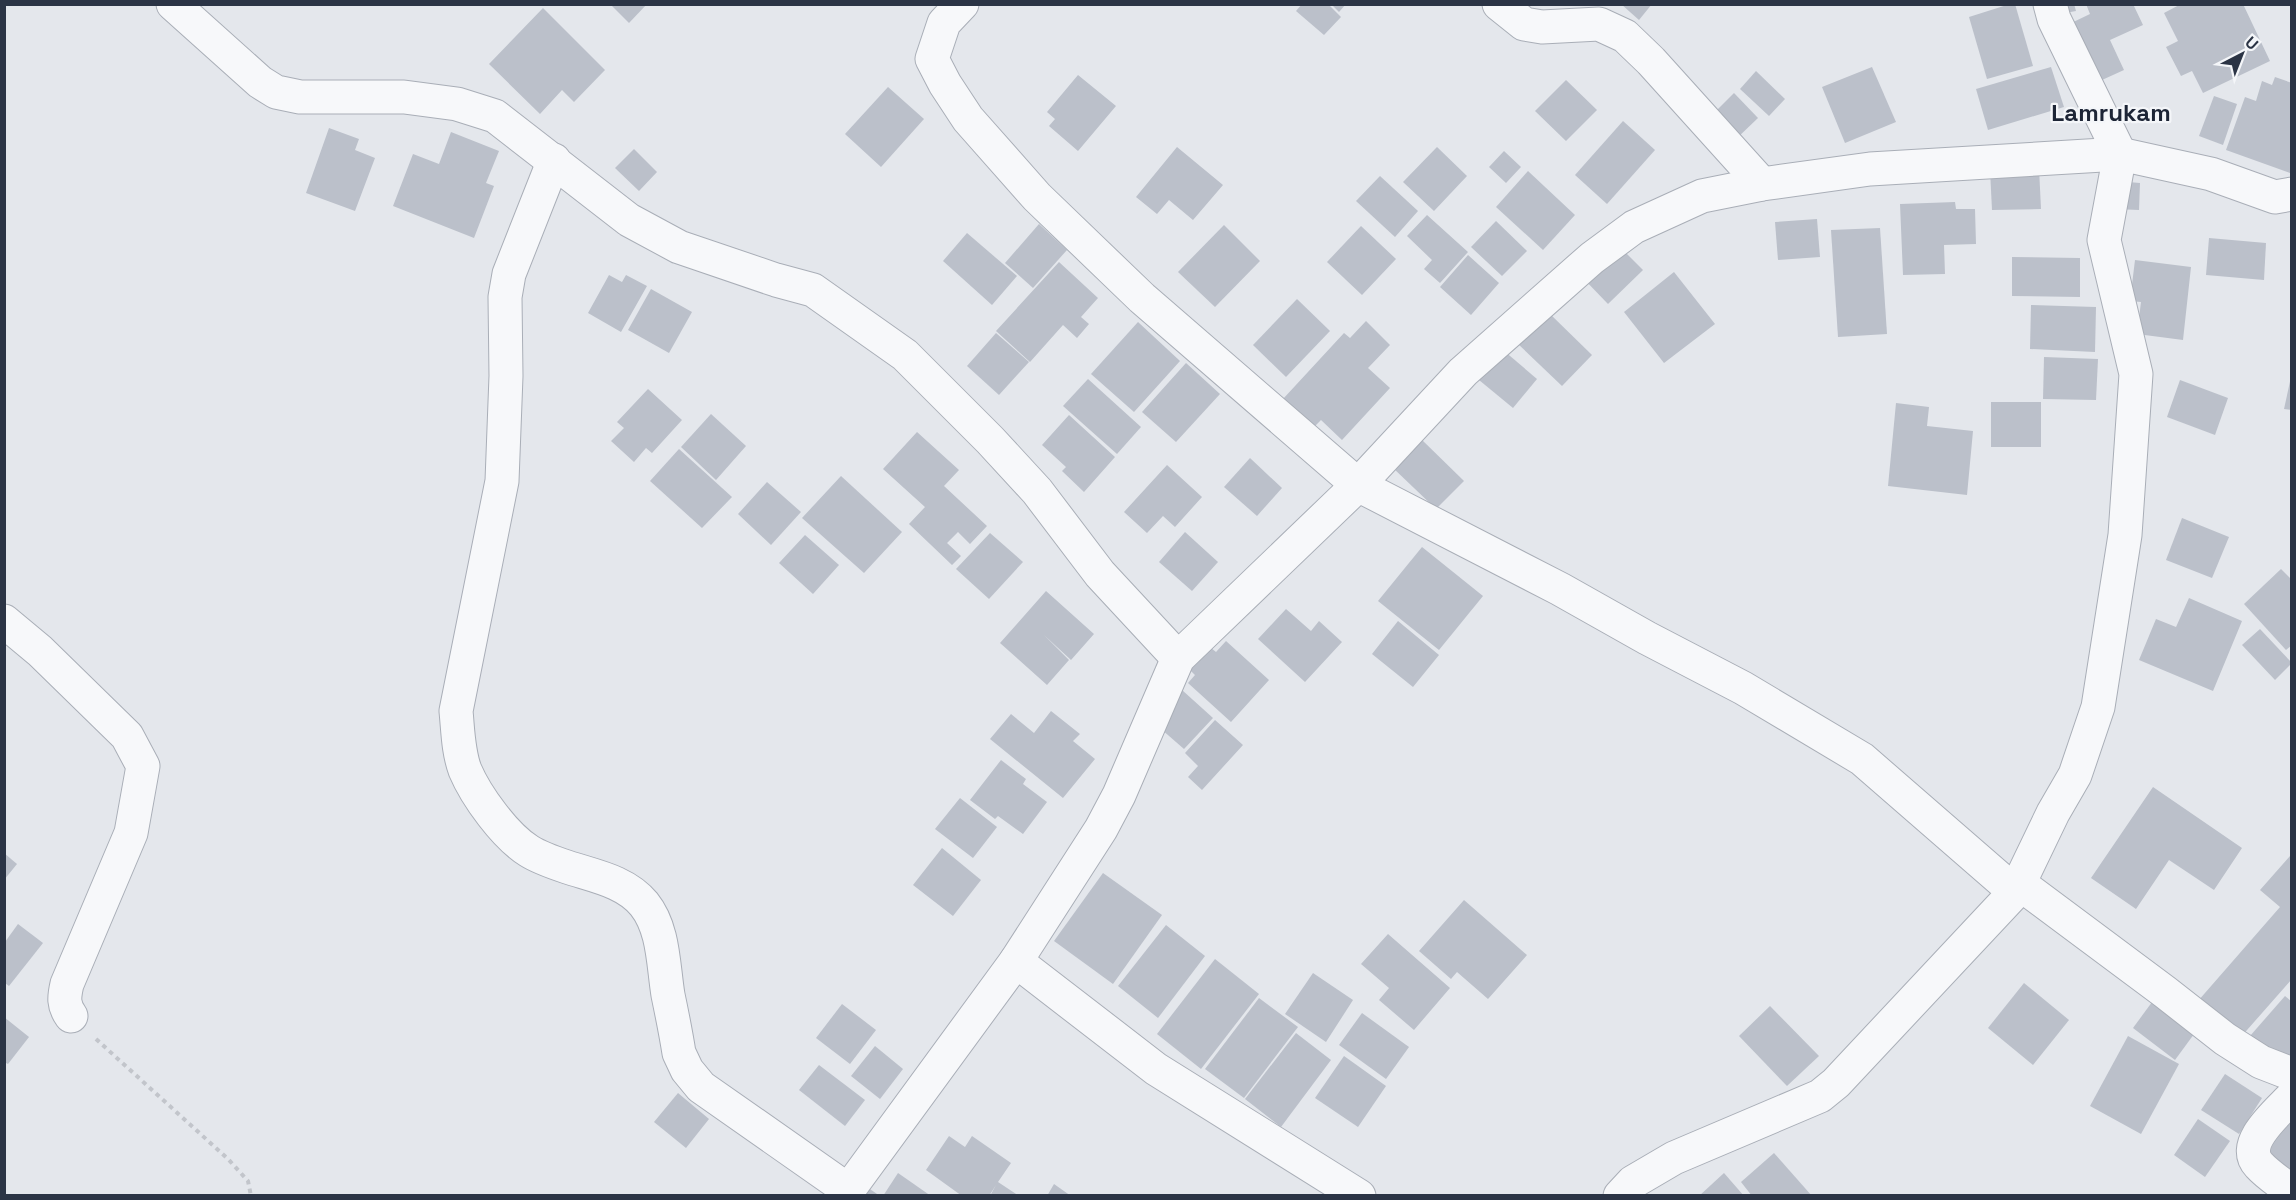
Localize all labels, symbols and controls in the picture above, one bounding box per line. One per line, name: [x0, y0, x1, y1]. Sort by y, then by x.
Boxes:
north arrow: [2212, 24, 2272, 84]
text: U: [2241, 32, 2263, 55]
district label: Lamrukam: [2051, 97, 2171, 128]

